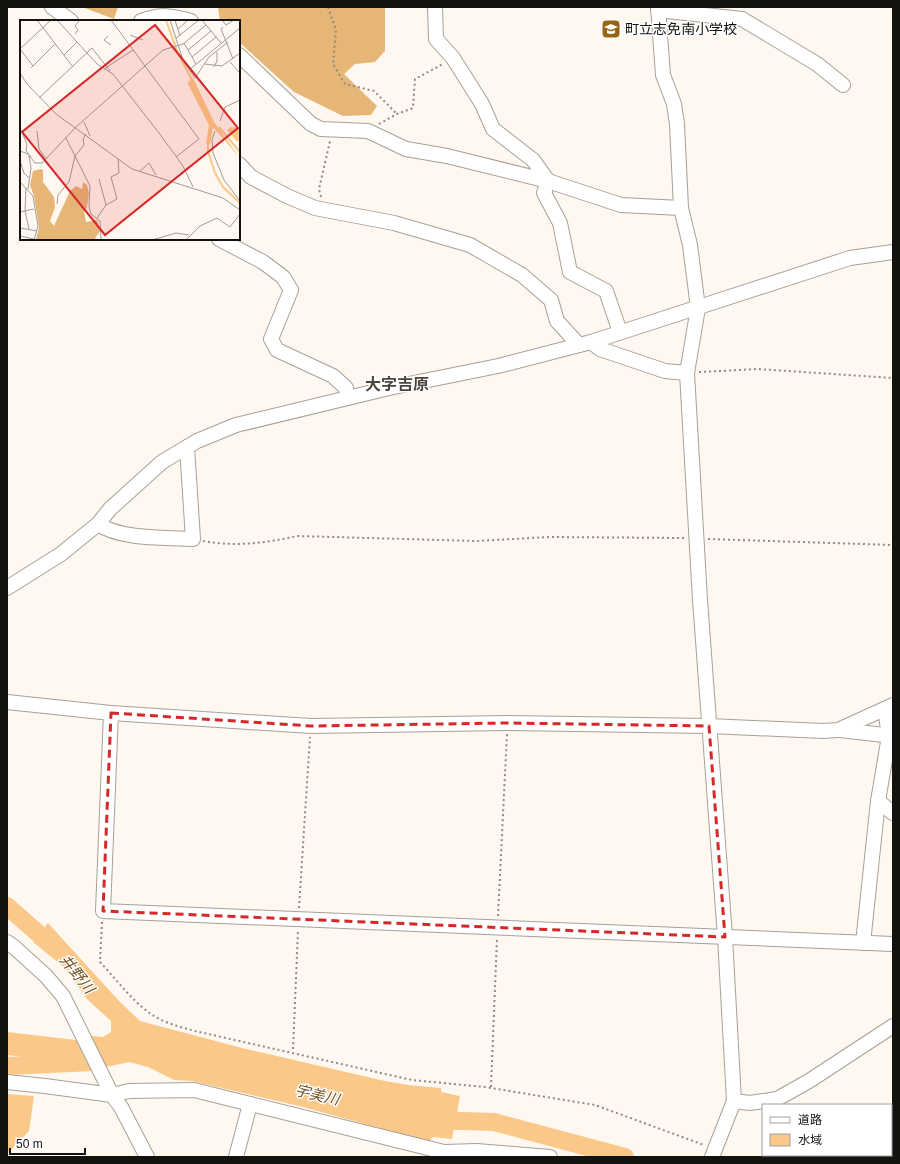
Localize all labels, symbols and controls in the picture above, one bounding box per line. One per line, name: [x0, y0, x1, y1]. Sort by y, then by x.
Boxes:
school or university icon: 町立志免南小学校: [600, 18, 622, 40]
inset map: [20, 20, 240, 240]
place label: 町立志免南小学校: [625, 21, 737, 37]
district label: 大字吉原: [365, 376, 429, 393]
water label: 井野川: [57, 951, 99, 998]
water label: 宇美川: [293, 1081, 343, 1108]
legend: [762, 1104, 892, 1156]
text: 道路: [798, 1113, 822, 1127]
scale bar: [10, 1130, 85, 1156]
text: 水域: [798, 1133, 822, 1147]
text: 50 m: [16, 1137, 43, 1151]

